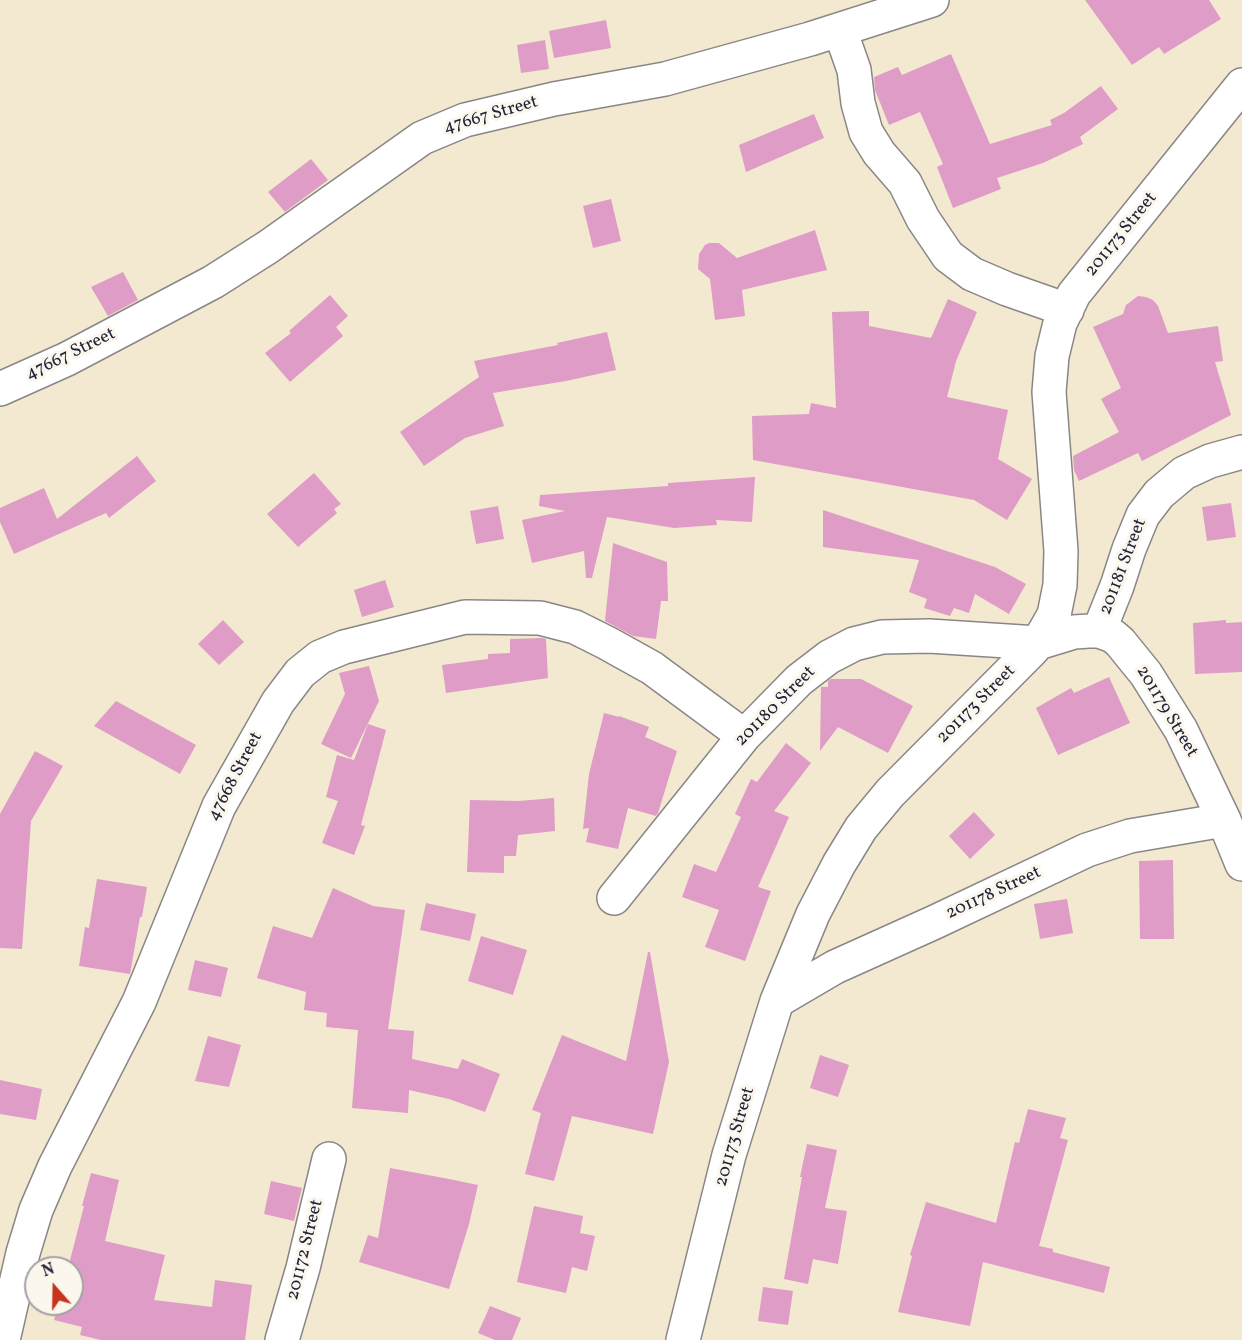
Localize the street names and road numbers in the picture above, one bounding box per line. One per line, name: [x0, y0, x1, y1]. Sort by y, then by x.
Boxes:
street label: 47667 Street: [441, 92, 541, 140]
street label: 201173 Street: [1081, 188, 1163, 282]
street label: 47667 Street: [23, 324, 119, 386]
street label: 201181 Street: [1096, 516, 1152, 618]
street label: 201173 Street: [933, 661, 1021, 749]
street label: 201180 Street: [731, 662, 821, 752]
street label: 201179 Street: [1130, 662, 1202, 762]
street label: 47668 Street: [204, 729, 268, 825]
street label: 201178 Street: [943, 863, 1045, 925]
street label: 201173 Street: [711, 1085, 761, 1189]
street label: 201172 Street: [283, 1197, 329, 1303]

